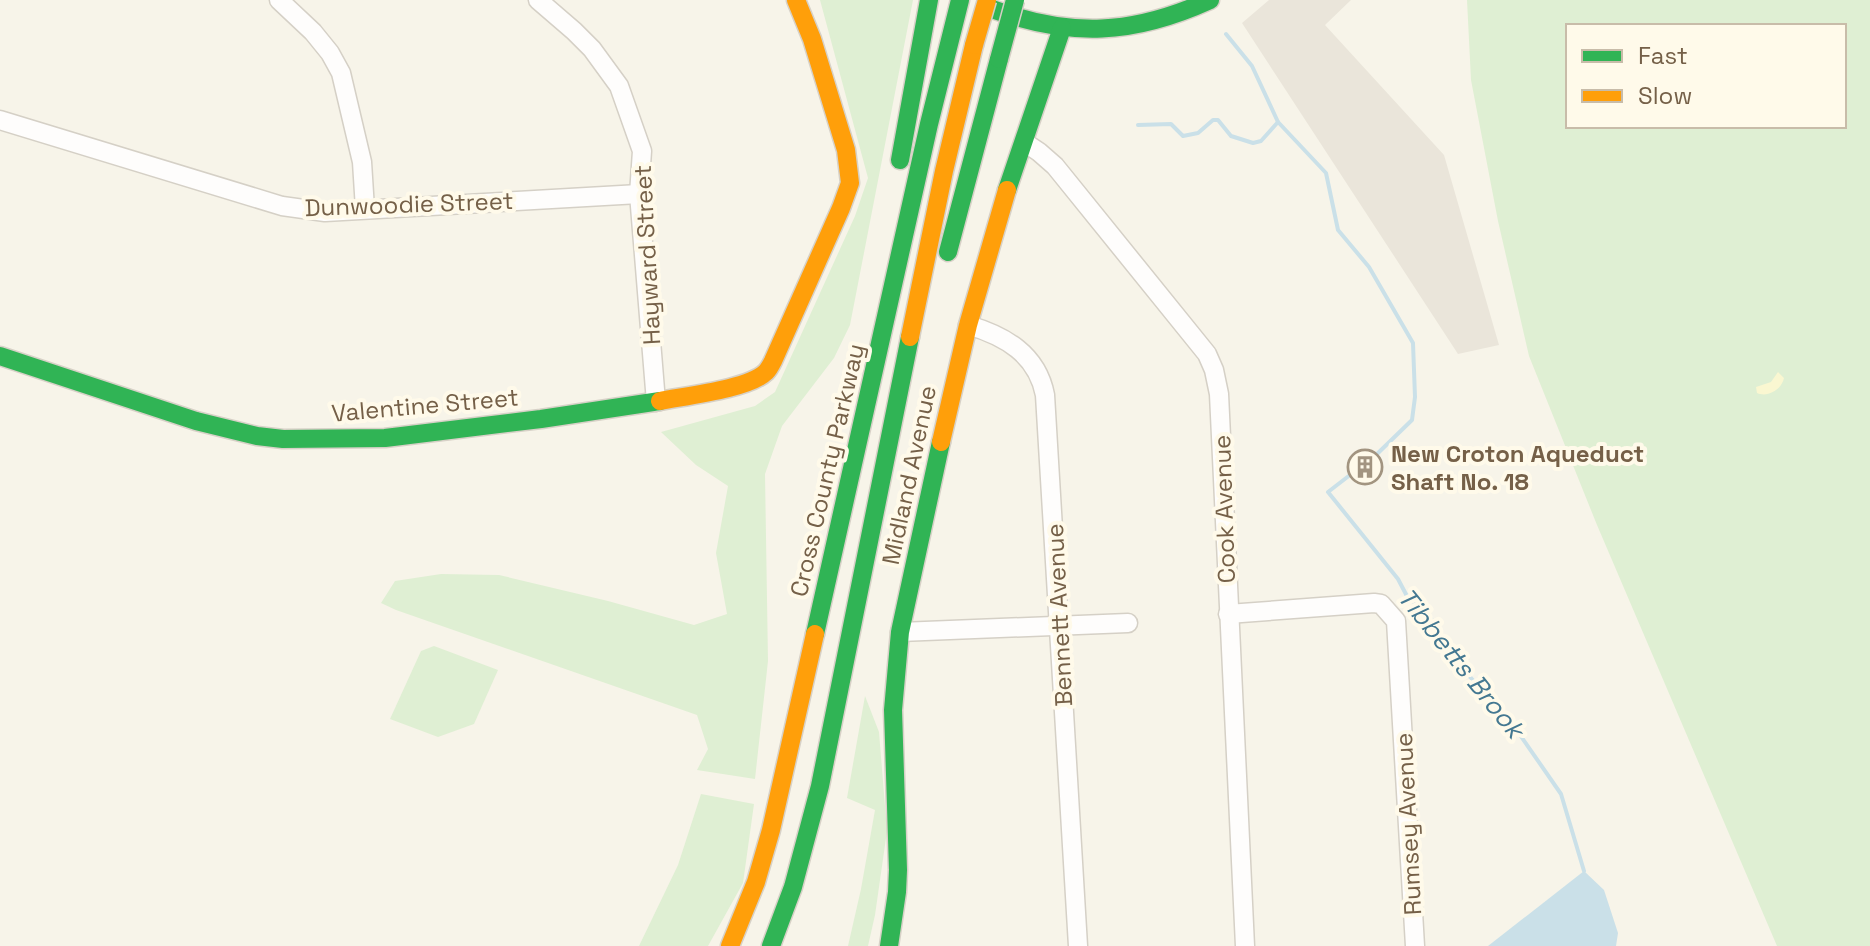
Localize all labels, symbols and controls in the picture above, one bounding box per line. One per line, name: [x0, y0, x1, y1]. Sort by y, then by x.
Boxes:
legend: [1566, 24, 1846, 128]
text: Fast: [1638, 40, 1688, 71]
text: Slow: [1638, 80, 1692, 111]
street label: Hayward Street: [627, 164, 667, 346]
street label: Dunwoodie Street: [304, 185, 514, 223]
street label: Cross County Parkway: [783, 341, 871, 599]
street label: Valentine Street: [330, 381, 520, 429]
street label: Midland Avenue: [875, 382, 943, 568]
street label: Cook Avenue: [1206, 434, 1242, 584]
place label: New Croton Aqueduct Shaft No. 18: [1391, 438, 1644, 497]
building icon: New Croton Aqueduct Shaft No. 18: [1346, 448, 1384, 486]
street label: Bennett Avenue: [1039, 523, 1079, 707]
water label: Tibbetts Brook: [1390, 581, 1534, 747]
street label: Rumsey Avenue: [1388, 732, 1428, 916]

